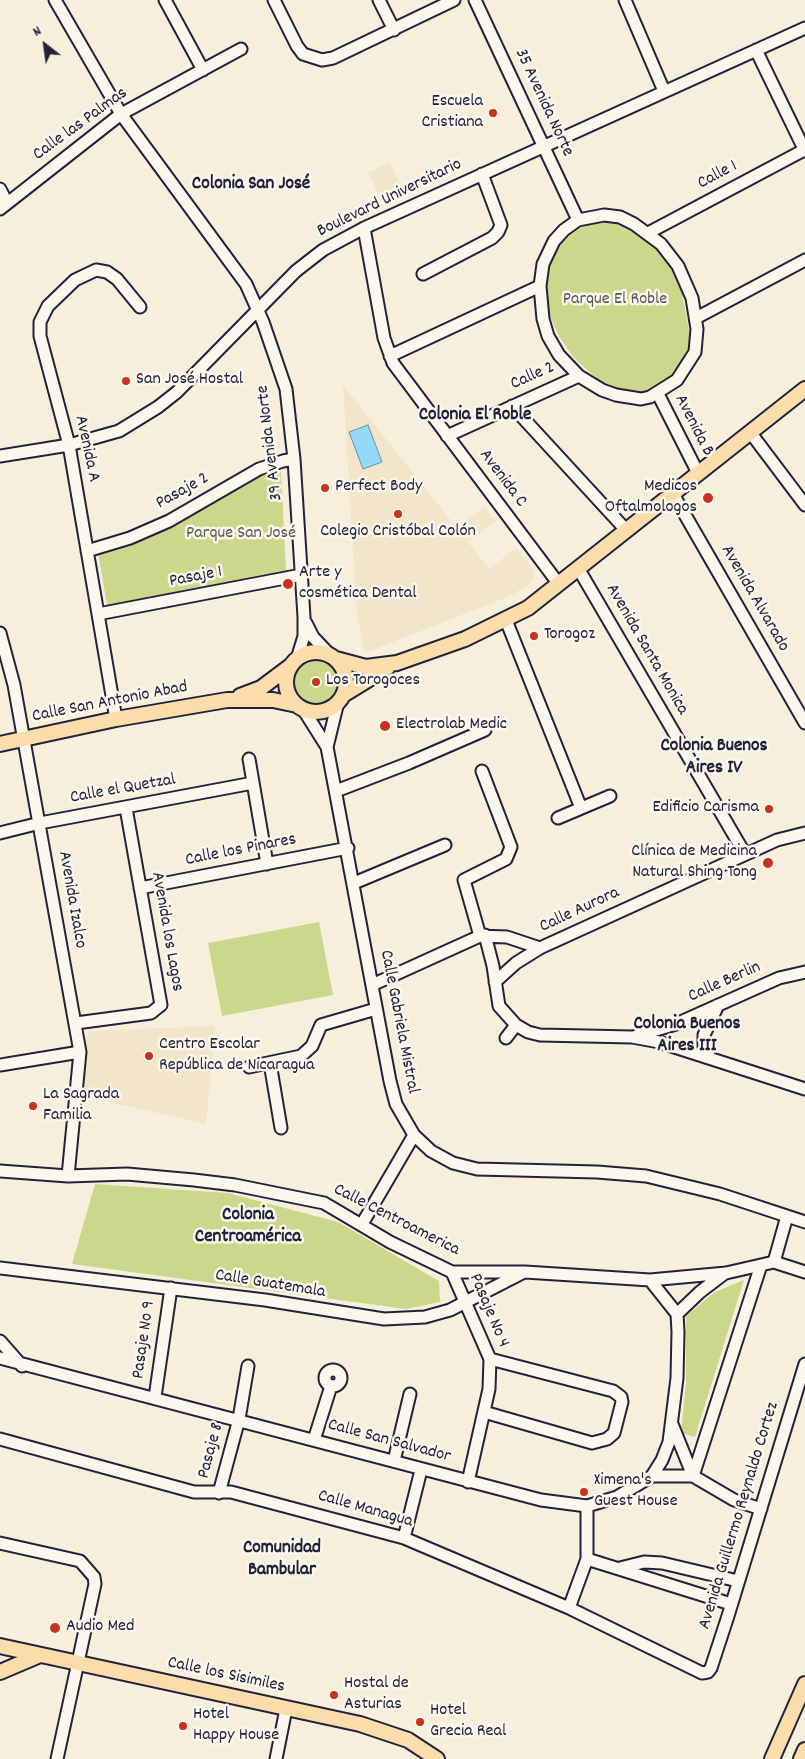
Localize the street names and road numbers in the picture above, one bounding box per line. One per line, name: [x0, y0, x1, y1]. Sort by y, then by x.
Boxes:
street label: 35 Avenida Norte: [509, 46, 577, 160]
street label: Calle las Palmas: [29, 83, 133, 167]
street label: Boulevard Universitario: [314, 155, 466, 243]
street label: Calle 1: [694, 157, 742, 195]
street label: Calle 2: [508, 358, 558, 396]
street label: 39 Avenida Norte: [253, 384, 289, 502]
street label: Avenida B: [668, 392, 718, 460]
street label: Avenida A: [68, 414, 104, 484]
street label: Avenida C: [473, 446, 531, 512]
street label: Pasaje 2: [153, 469, 213, 515]
street label: Avenida Alvarado: [715, 542, 793, 656]
street label: Pasaje 1: [168, 562, 224, 594]
street label: Avenida Santa Monica: [600, 581, 692, 719]
street label: Calle San Antonio Abad: [30, 677, 190, 729]
street label: Calle el Quetzal: [69, 770, 177, 810]
street label: Calle los Pinares: [184, 830, 298, 872]
street label: Avenida Izalco: [52, 850, 90, 950]
street label: Avenida los Lagos: [145, 870, 187, 994]
street label: Calle Aurora: [537, 883, 623, 939]
street label: Calle Gabriela Mistral: [374, 949, 422, 1095]
street label: Calle Berlin: [685, 957, 765, 1009]
street label: Calle Centroamerica: [329, 1180, 463, 1262]
street label: Calle Guatemala: [213, 1266, 327, 1304]
street label: Pasaje No 4: [463, 1271, 513, 1351]
street label: Pasaje No 9: [129, 1300, 161, 1380]
street label: Avenida Guillermo Reynaldo Cortez: [695, 1400, 785, 1632]
street label: Calle San Salvador: [325, 1415, 453, 1469]
street label: Pasaje 8: [194, 1421, 230, 1481]
street label: Calle Managua: [315, 1486, 415, 1534]
street label: Calle los Sisimiles: [165, 1653, 287, 1699]

